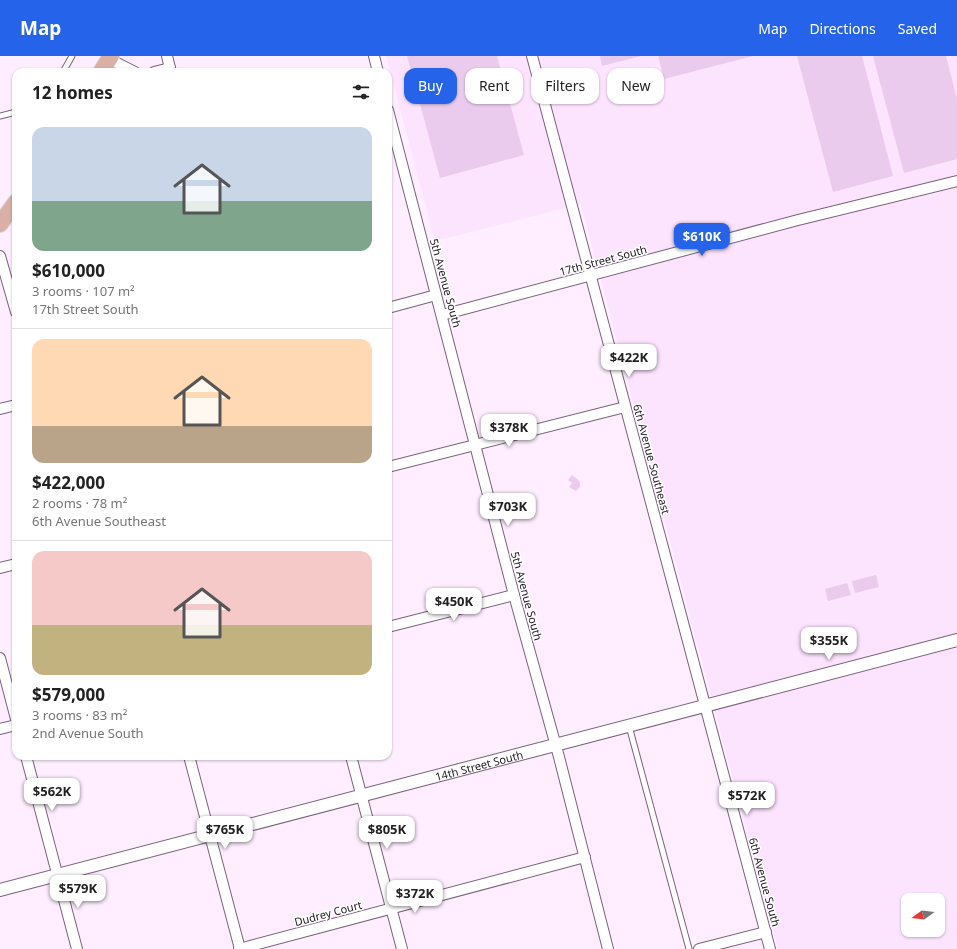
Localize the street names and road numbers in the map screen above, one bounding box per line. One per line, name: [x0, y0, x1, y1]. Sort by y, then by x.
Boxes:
street label: 5th Avenue South: [427, 237, 465, 329]
street label: 17th Street South: [558, 241, 648, 279]
street label: 6th Avenue Southeast: [630, 402, 674, 516]
street label: 5th Avenue South: [508, 550, 546, 642]
street label: 14th Street South: [433, 746, 524, 784]
street label: 6th Avenue South: [746, 836, 784, 928]
street label: Dudrey Court: [293, 897, 363, 929]

